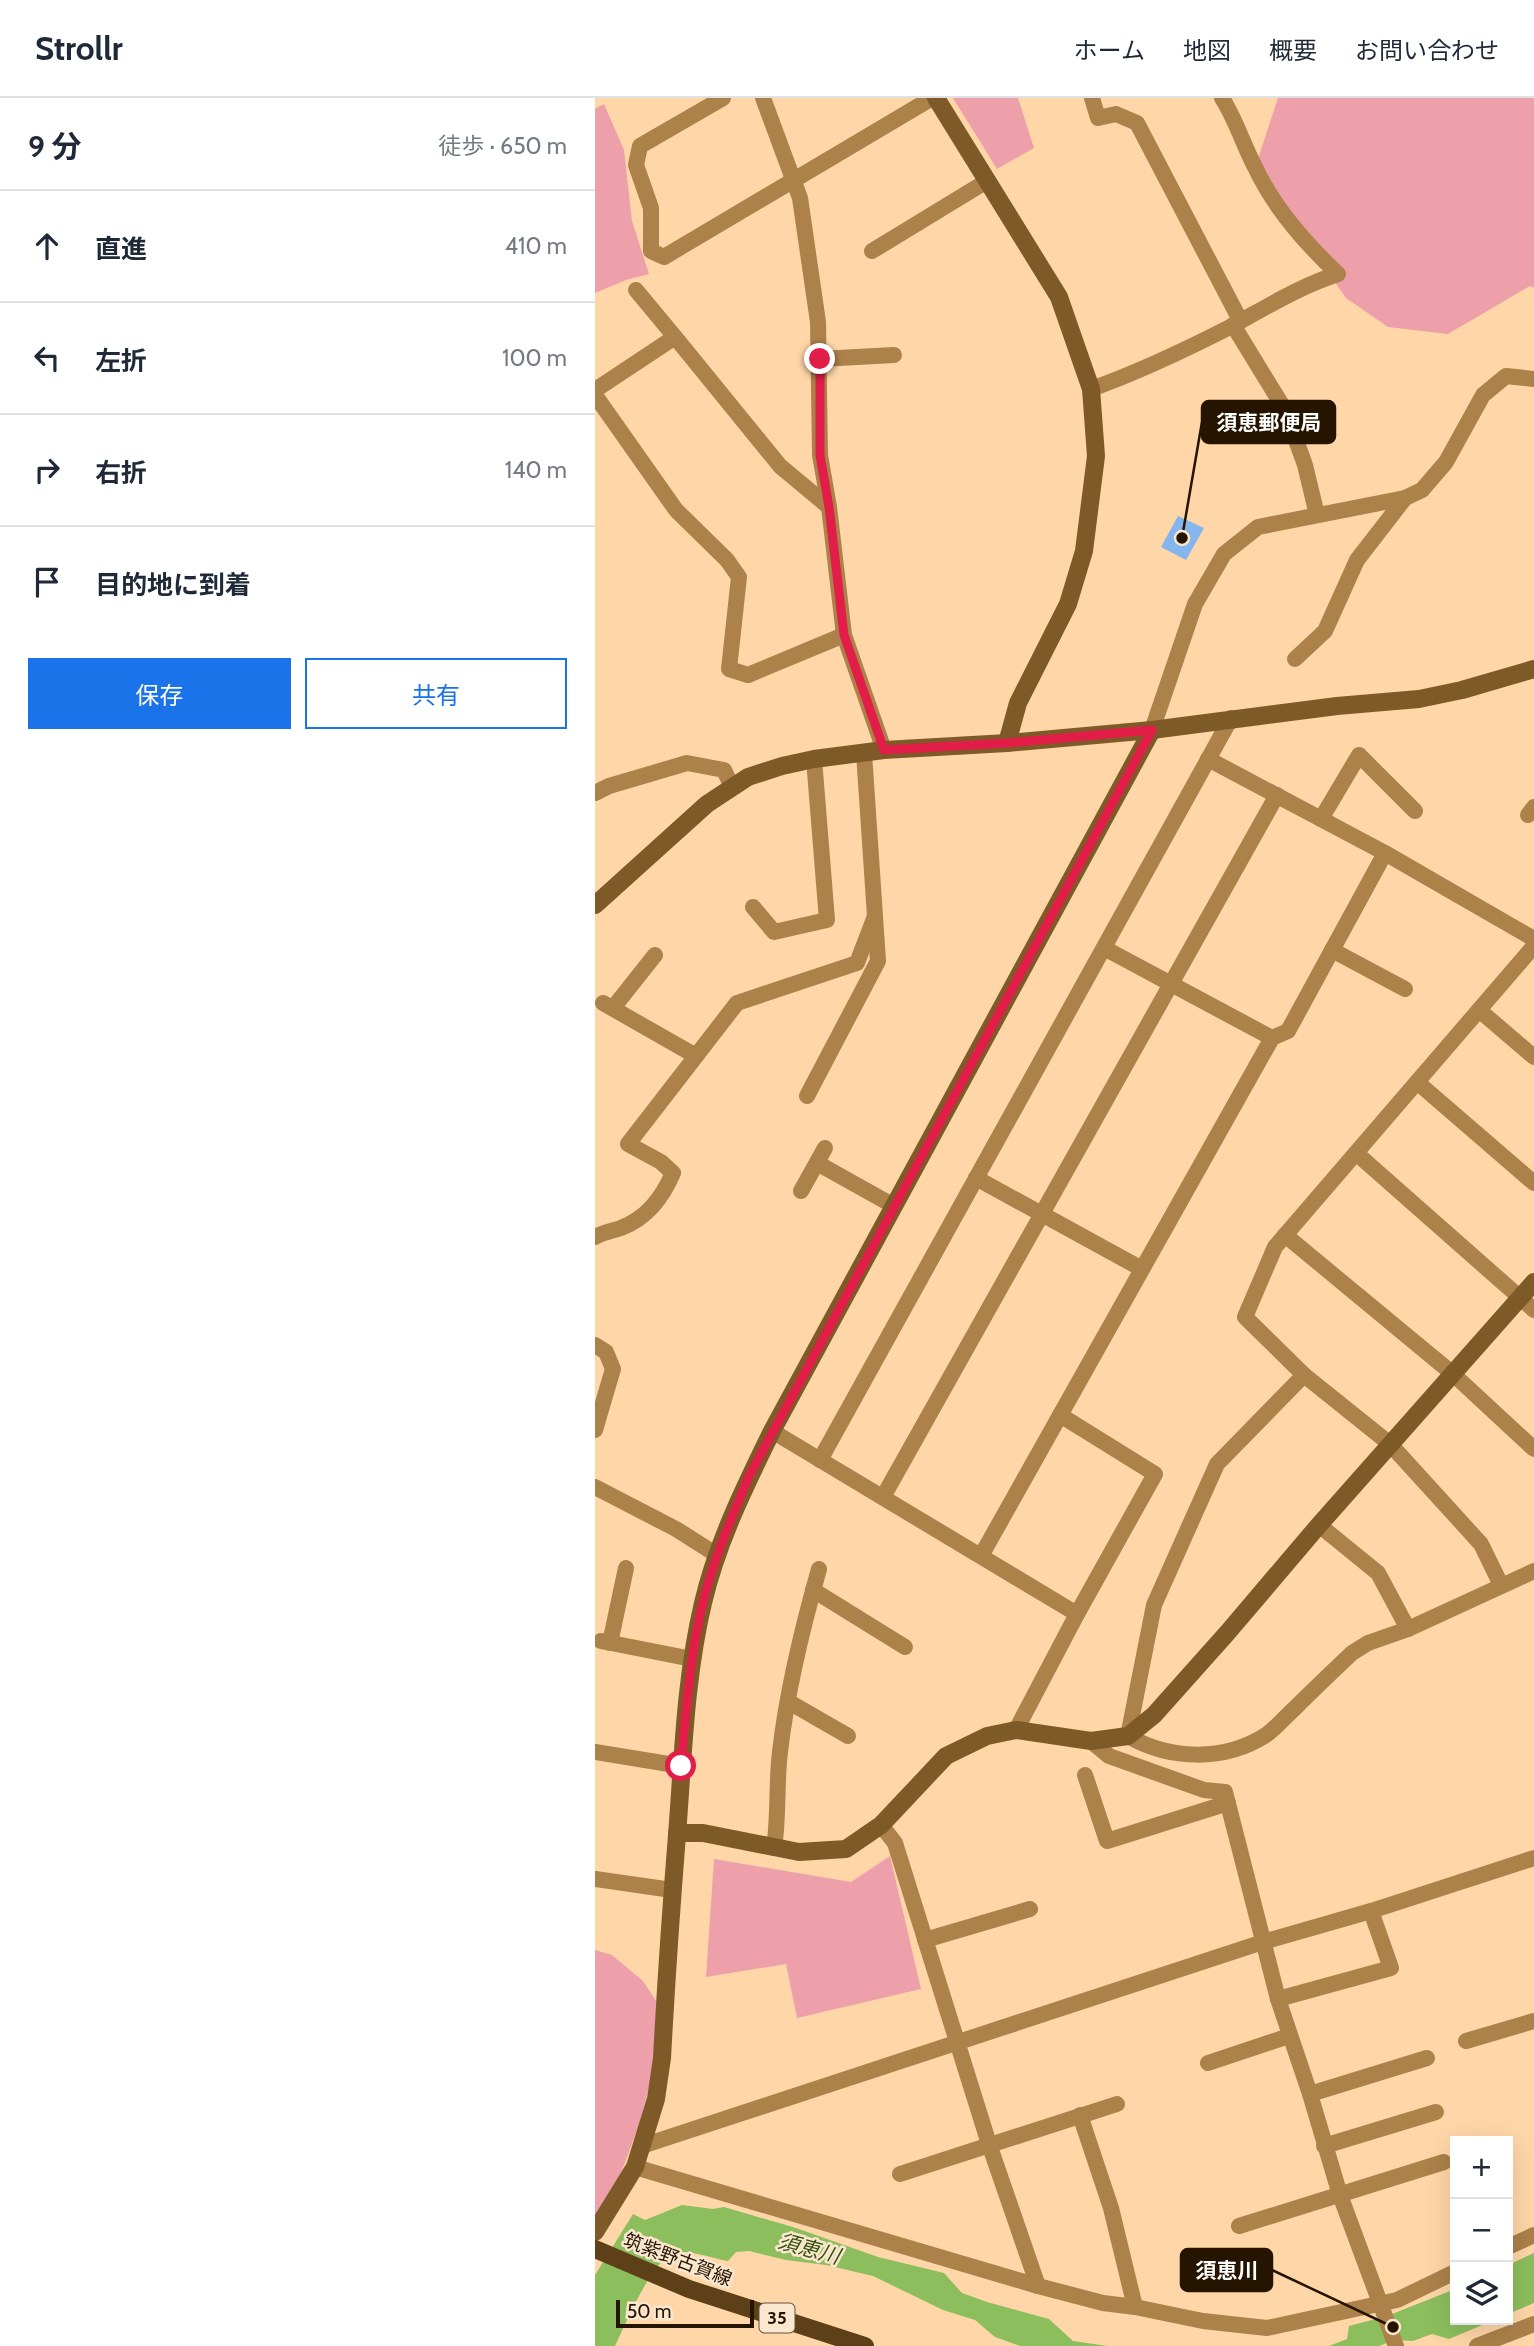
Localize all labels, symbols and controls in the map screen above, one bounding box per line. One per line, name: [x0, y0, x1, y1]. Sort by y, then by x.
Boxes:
text: Strollr: [35, 28, 123, 68]
text: ホーム: [1074, 36, 1145, 65]
text: 地図: [1183, 36, 1231, 65]
text: 概要: [1269, 36, 1317, 65]
text: お問い合わせ: [1355, 36, 1499, 65]
text: 9 分: [28, 128, 82, 165]
text: 徒歩 · 650 m: [438, 132, 567, 160]
icon: ahead: [28, 227, 66, 265]
text: 410 m: [505, 232, 567, 260]
text: 直進: [95, 233, 147, 265]
icon: left: [28, 339, 66, 377]
route end: [804, 343, 835, 374]
text: 100 m: [502, 344, 567, 372]
text: 左折: [95, 345, 147, 377]
callout: 須恵郵便局: [1202, 401, 1335, 443]
text: 須恵郵便局: [1217, 410, 1322, 435]
icon: right: [28, 451, 66, 489]
text: 140 m: [505, 456, 567, 484]
text: 右折: [95, 457, 147, 489]
icon: arrive: [28, 563, 66, 601]
text: 目的地に到着: [95, 569, 251, 601]
button: 保存: [28, 658, 291, 729]
button: 共有: [305, 658, 567, 729]
route start: [665, 1750, 696, 1781]
map controls: [1450, 2136, 1513, 2325]
button: +: [1450, 2136, 1513, 2199]
button: −: [1450, 2199, 1513, 2262]
street label: 筑紫野古賀線: [620, 2228, 735, 2291]
water label: 須恵川: [775, 2228, 845, 2269]
callout: 須恵川: [1181, 2249, 1272, 2291]
text: 須恵川: [1196, 2258, 1259, 2283]
button: layers: [1450, 2262, 1513, 2325]
scale bar: [616, 2297, 754, 2329]
text: 50 m: [627, 2300, 671, 2323]
road number: 35: [759, 2304, 795, 2332]

